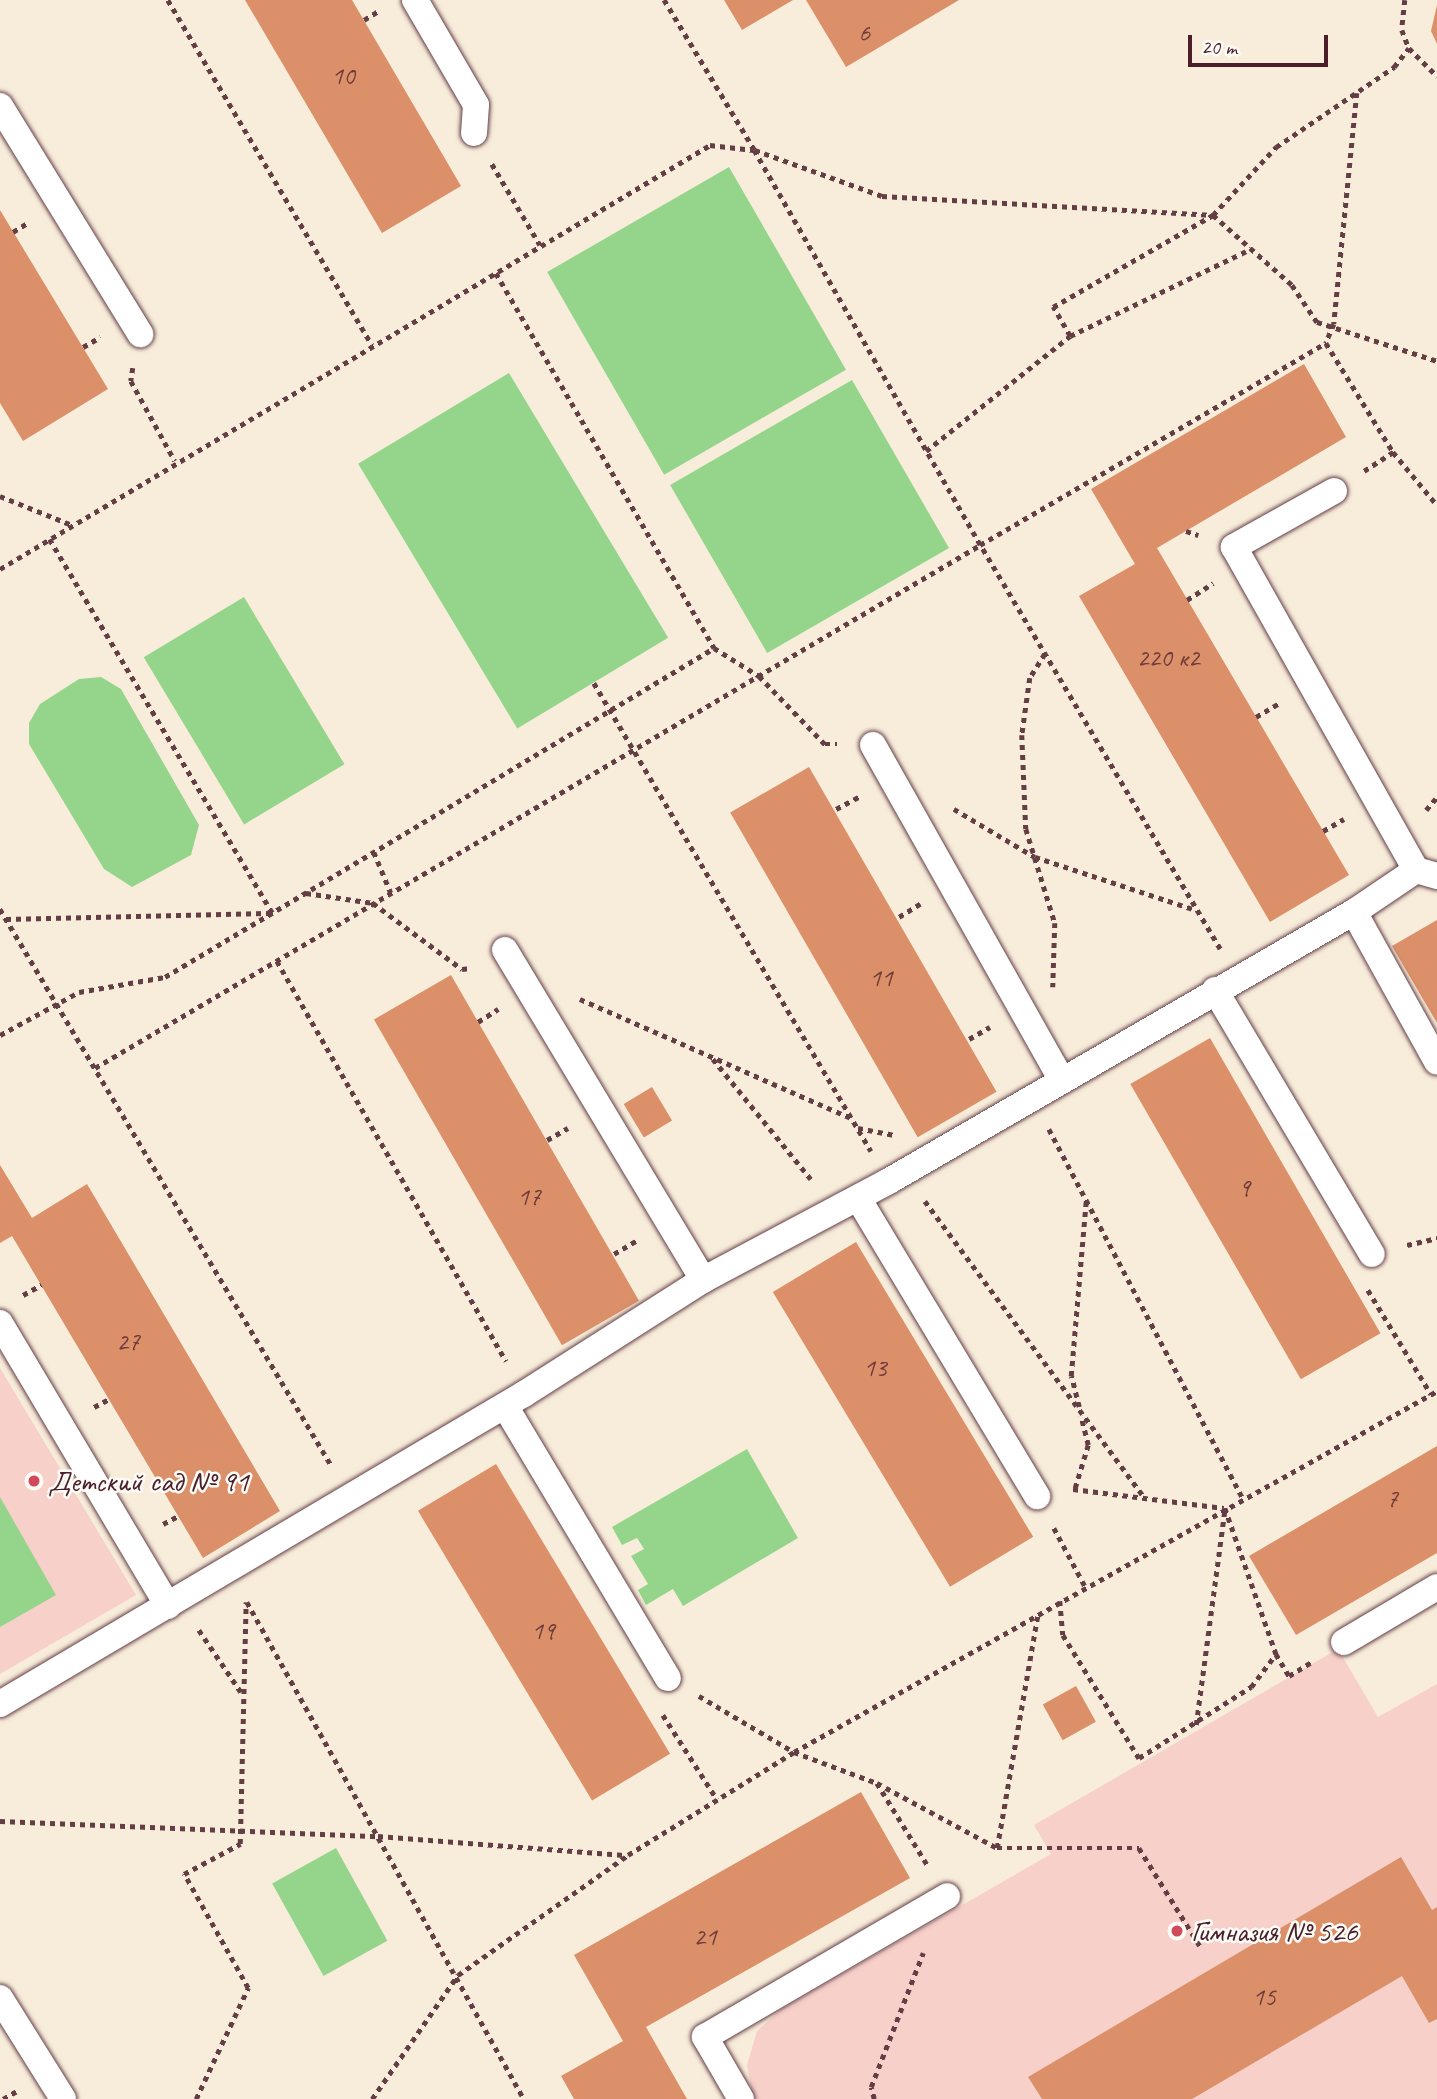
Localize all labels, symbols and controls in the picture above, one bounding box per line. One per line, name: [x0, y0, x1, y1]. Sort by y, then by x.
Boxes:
house number: 6: [858, 17, 870, 49]
scale bar: [1192, 21, 1332, 65]
text: 20 m: [1201, 34, 1237, 60]
house number: 10: [331, 60, 355, 92]
house number: 220 к2: [1137, 642, 1199, 674]
house number: 11: [869, 962, 893, 994]
house number: 9: [1238, 1172, 1250, 1204]
house number: 17: [517, 1181, 541, 1213]
house number: 27: [116, 1326, 140, 1358]
house number: 13: [863, 1352, 887, 1384]
place label: Детский сад № 91: [48, 1463, 249, 1499]
marker: Детский сад № 91: [26, 1473, 42, 1489]
house number: 7: [1386, 1483, 1398, 1515]
house number: 19: [531, 1615, 555, 1647]
place label: Гимназия № 526: [1191, 1913, 1357, 1949]
house number: 21: [693, 1921, 717, 1953]
marker: Гимназия № 526: [1169, 1923, 1185, 1939]
house number: 15: [1252, 1981, 1276, 2013]

